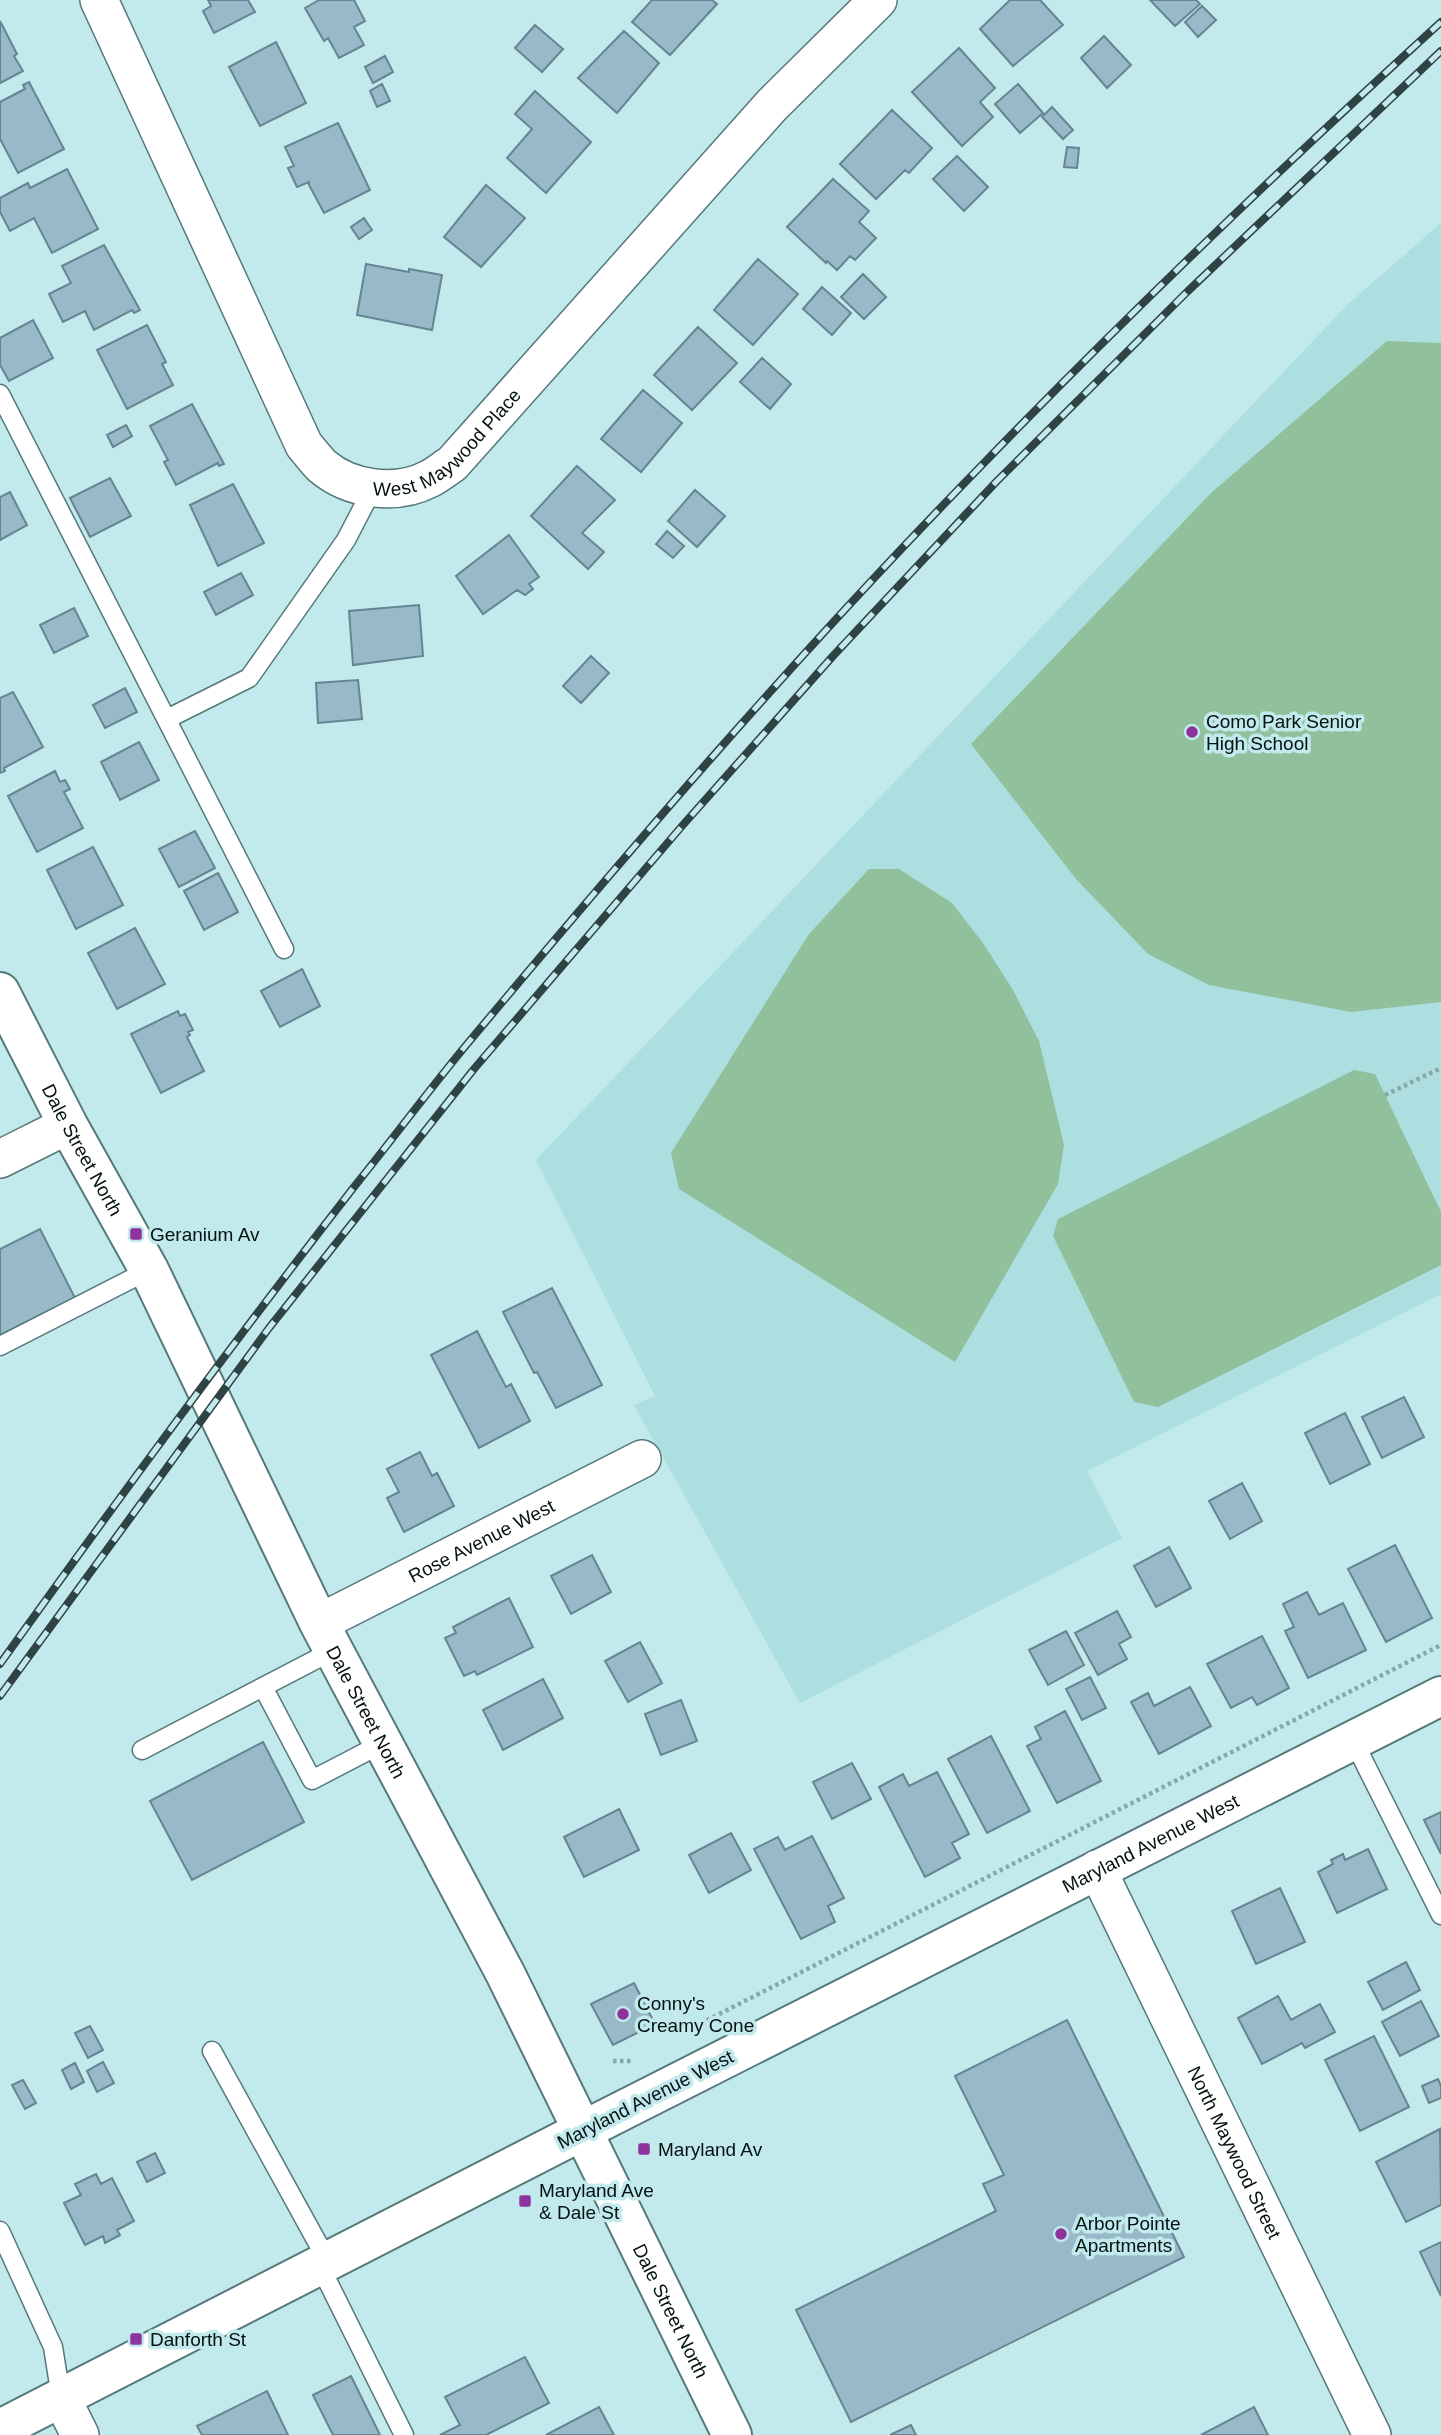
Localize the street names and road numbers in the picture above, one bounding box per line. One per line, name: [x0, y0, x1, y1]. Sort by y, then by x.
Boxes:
street label: West Maywood Place: [372, 385, 525, 500]
street label: Dale Street North: [38, 1081, 127, 1219]
street label: Rose Avenue West: [405, 1495, 559, 1587]
street label: Dale Street North: [322, 1642, 410, 1782]
street label: Maryland Avenue West: [1059, 1790, 1243, 1897]
street label: Maryland Avenue West: [553, 2044, 737, 2154]
street label: North Maywood Street: [1183, 2063, 1285, 2243]
street label: Dale Street North: [629, 2240, 712, 2382]

